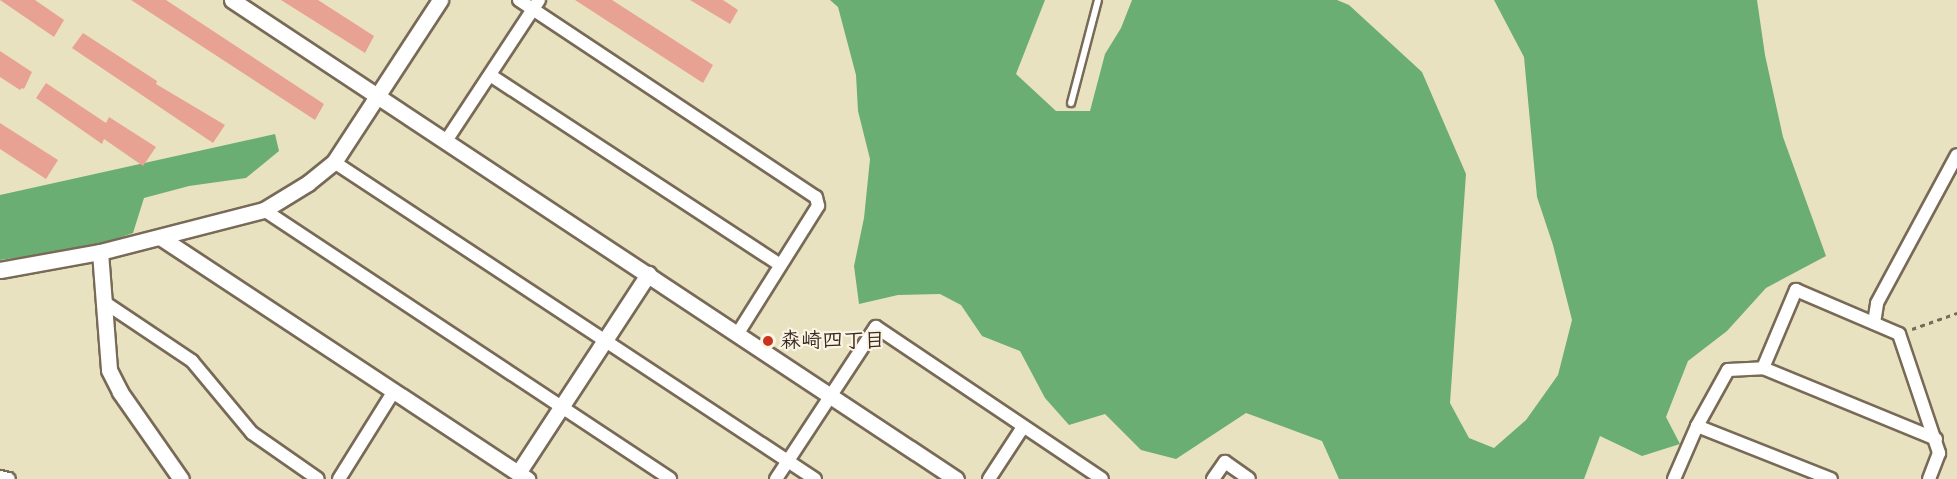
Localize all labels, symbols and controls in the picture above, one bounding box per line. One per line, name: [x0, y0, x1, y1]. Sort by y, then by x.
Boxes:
place label: 森崎四丁目: [780, 328, 885, 354]
marker: 森崎四丁目: [761, 334, 775, 348]

